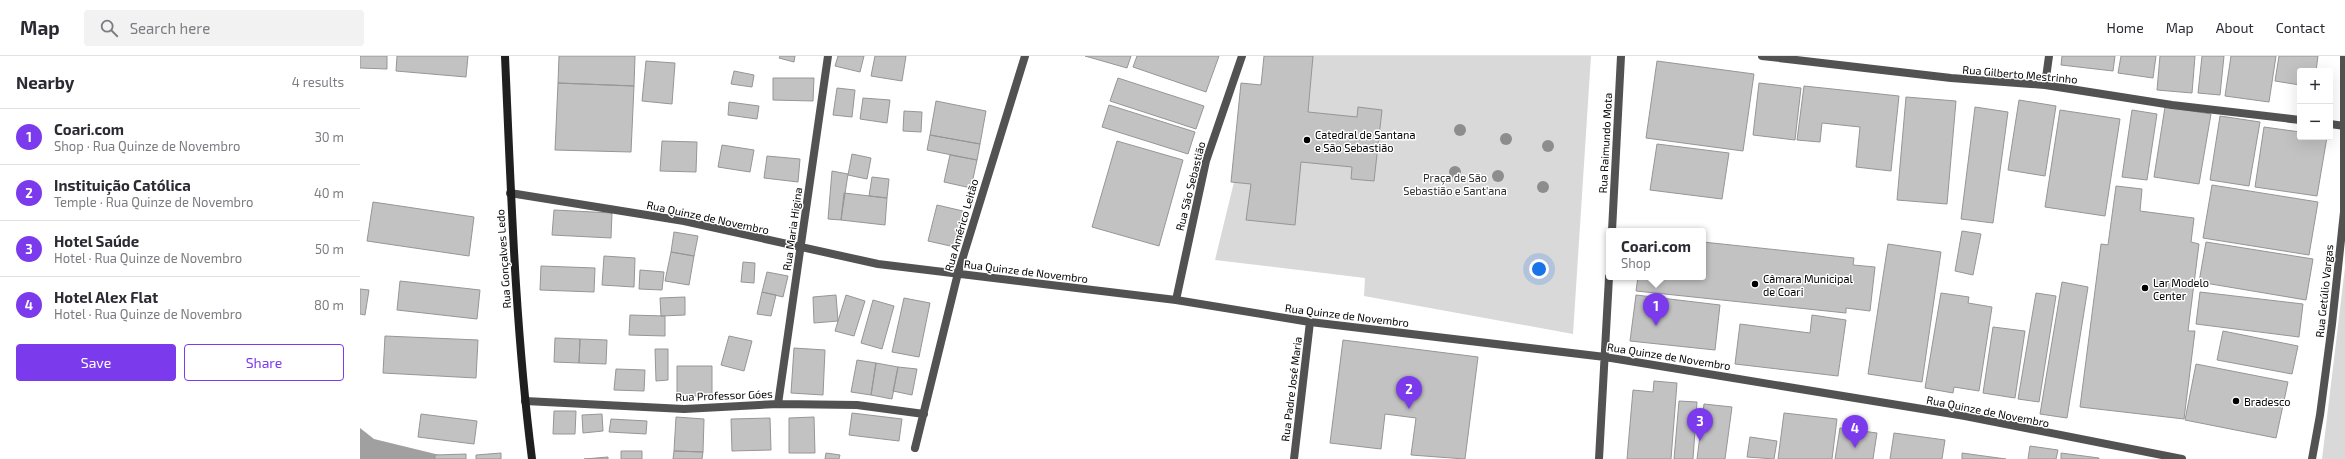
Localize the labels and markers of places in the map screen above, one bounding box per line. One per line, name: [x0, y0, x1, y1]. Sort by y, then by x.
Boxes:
place label: Catedral de Santana e São Sebastião: [1315, 128, 1416, 154]
marker: Catedral de Santana e São Sebastião: [1302, 135, 1312, 145]
place label: Câmara Municipal de Coari: [1763, 272, 1853, 298]
place label: Lar Modelo Center: [2153, 276, 2209, 302]
marker: Câmara Municipal de Coari: [1750, 279, 1760, 289]
marker: Lar Modelo Center: [2140, 283, 2150, 293]
pin: 1: [1643, 293, 1669, 326]
pin: 2: [1396, 376, 1422, 409]
place label: Bradesco: [2244, 395, 2291, 408]
marker: Bradesco: [2231, 396, 2241, 406]
pin: 3: [1687, 408, 1713, 441]
pin: 4: [1842, 415, 1868, 448]

